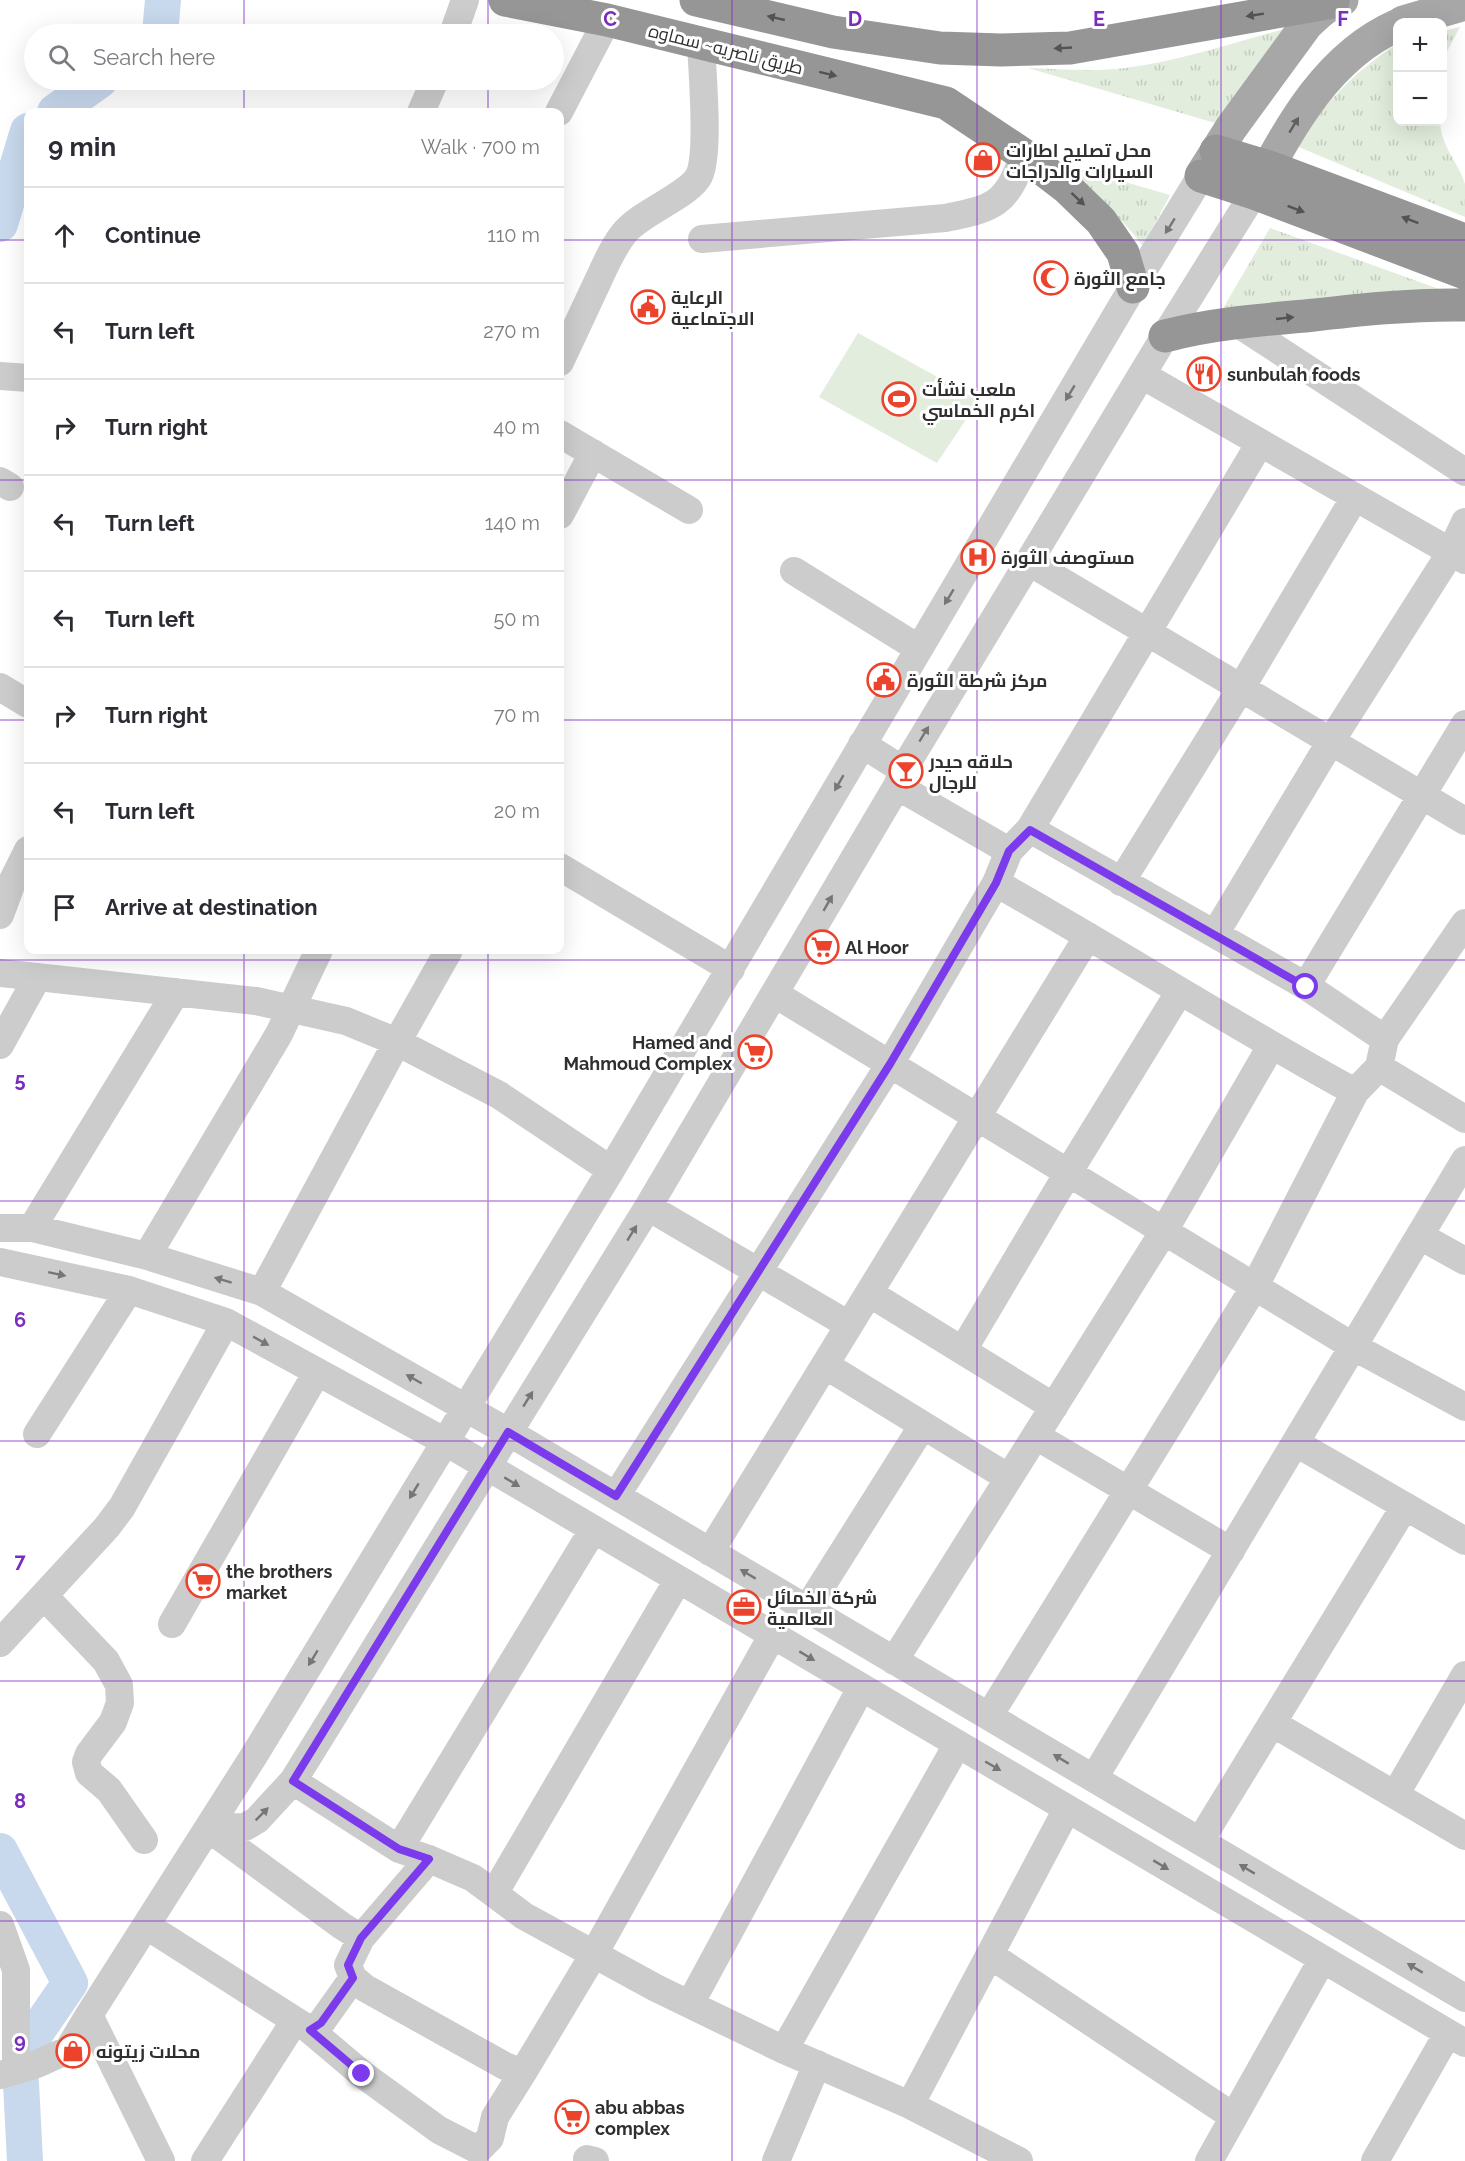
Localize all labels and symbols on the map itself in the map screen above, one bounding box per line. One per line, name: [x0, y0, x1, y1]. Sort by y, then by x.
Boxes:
text: C: [603, 7, 617, 31]
text: D: [848, 7, 862, 31]
text: E: [1093, 7, 1105, 31]
text: F: [1337, 7, 1349, 31]
one-way arrow: [1245, 11, 1264, 20]
one-way arrow: [767, 13, 785, 23]
street label: طريق ناصريه~ سماوه: [646, 20, 805, 80]
one-way arrow: [1053, 43, 1072, 53]
one-way arrow: [819, 69, 837, 79]
one-way arrow: [1289, 117, 1300, 133]
place label: محل تصليح اطارات السيارات والدراجات: [1006, 140, 1154, 183]
shop icon: محل تصليح اطارات السيارات والدراجات: [965, 142, 1001, 178]
one-way arrow: [1070, 192, 1085, 206]
one-way arrow: [1287, 205, 1305, 214]
one-way arrow: [1401, 214, 1419, 224]
one-way arrow: [1165, 218, 1176, 234]
mosque icon: جامع الثورة: [1033, 260, 1069, 296]
place label: جامع الثورة: [1074, 268, 1166, 291]
place label: الرعاية الاجتماعية: [671, 287, 755, 329]
public building icon: الرعاية الاجتماعية: [630, 289, 666, 325]
one-way arrow: [1275, 313, 1294, 323]
restaurant icon: sunbulah foods: [1186, 356, 1222, 392]
place label: sunbulah foods: [1227, 364, 1361, 385]
place label: ملعب نشأت اكرم الخماسي: [922, 377, 1035, 425]
sports icon: ملعب نشأت اكرم الخماسي: [881, 381, 917, 417]
one-way arrow: [1065, 385, 1075, 402]
hospital icon: مستوصف الثورة: [960, 539, 996, 575]
place label: مستوصف الثورة: [1001, 547, 1135, 569]
one-way arrow: [944, 589, 954, 606]
public building icon: مركز شرطة الثورة: [866, 662, 902, 698]
place label: مركز شرطة الثورة: [907, 670, 1048, 692]
one-way arrow: [919, 726, 930, 742]
place label: حلاقه حيدر للرجال: [928, 751, 1013, 794]
bar icon: حلاقه حيدر للرجال: [888, 753, 924, 789]
one-way arrow: [834, 775, 844, 792]
one-way arrow: [823, 894, 833, 911]
supermarket icon: Al Hoor: [804, 929, 840, 965]
place label: Al Hoor: [845, 937, 909, 958]
route start: [1292, 973, 1318, 999]
place label: Hamed and Mahmoud Complex: [564, 1032, 732, 1074]
supermarket icon: Hamed and Mahmoud Complex: [737, 1034, 773, 1070]
text: 5: [14, 1068, 26, 1092]
one-way arrow: [626, 1225, 637, 1242]
one-way arrow: [48, 1270, 67, 1279]
one-way arrow: [214, 1275, 232, 1284]
text: 6: [14, 1308, 26, 1332]
one-way arrow: [253, 1336, 270, 1346]
one-way arrow: [406, 1373, 422, 1384]
one-way arrow: [523, 1391, 534, 1407]
one-way arrow: [504, 1476, 520, 1487]
one-way arrow: [408, 1483, 419, 1500]
text: 7: [14, 1549, 26, 1573]
place label: the brothers market: [226, 1561, 332, 1603]
supermarket icon: the brothers market: [185, 1563, 221, 1599]
one-way arrow: [740, 1569, 756, 1580]
place label: شركة الخمائل العالمية: [767, 1587, 877, 1629]
office icon: شركة الخمائل العالمية: [726, 1589, 762, 1625]
one-way arrow: [307, 1650, 318, 1666]
one-way arrow: [799, 1651, 815, 1662]
one-way arrow: [1053, 1753, 1069, 1764]
one-way arrow: [985, 1761, 1002, 1771]
text: 8: [14, 1789, 26, 1813]
one-way arrow: [254, 1808, 268, 1822]
one-way arrow: [1153, 1860, 1170, 1870]
one-way arrow: [1239, 1863, 1255, 1874]
one-way arrow: [1406, 1963, 1423, 1973]
text: 9: [14, 2029, 26, 2053]
shop icon: محلات زيتونه: [55, 2033, 91, 2069]
place label: محلات زيتونه: [96, 2041, 201, 2063]
route end: [348, 2060, 374, 2086]
place label: abu abbas complex: [595, 2097, 685, 2139]
supermarket icon: abu abbas complex: [554, 2099, 590, 2135]

